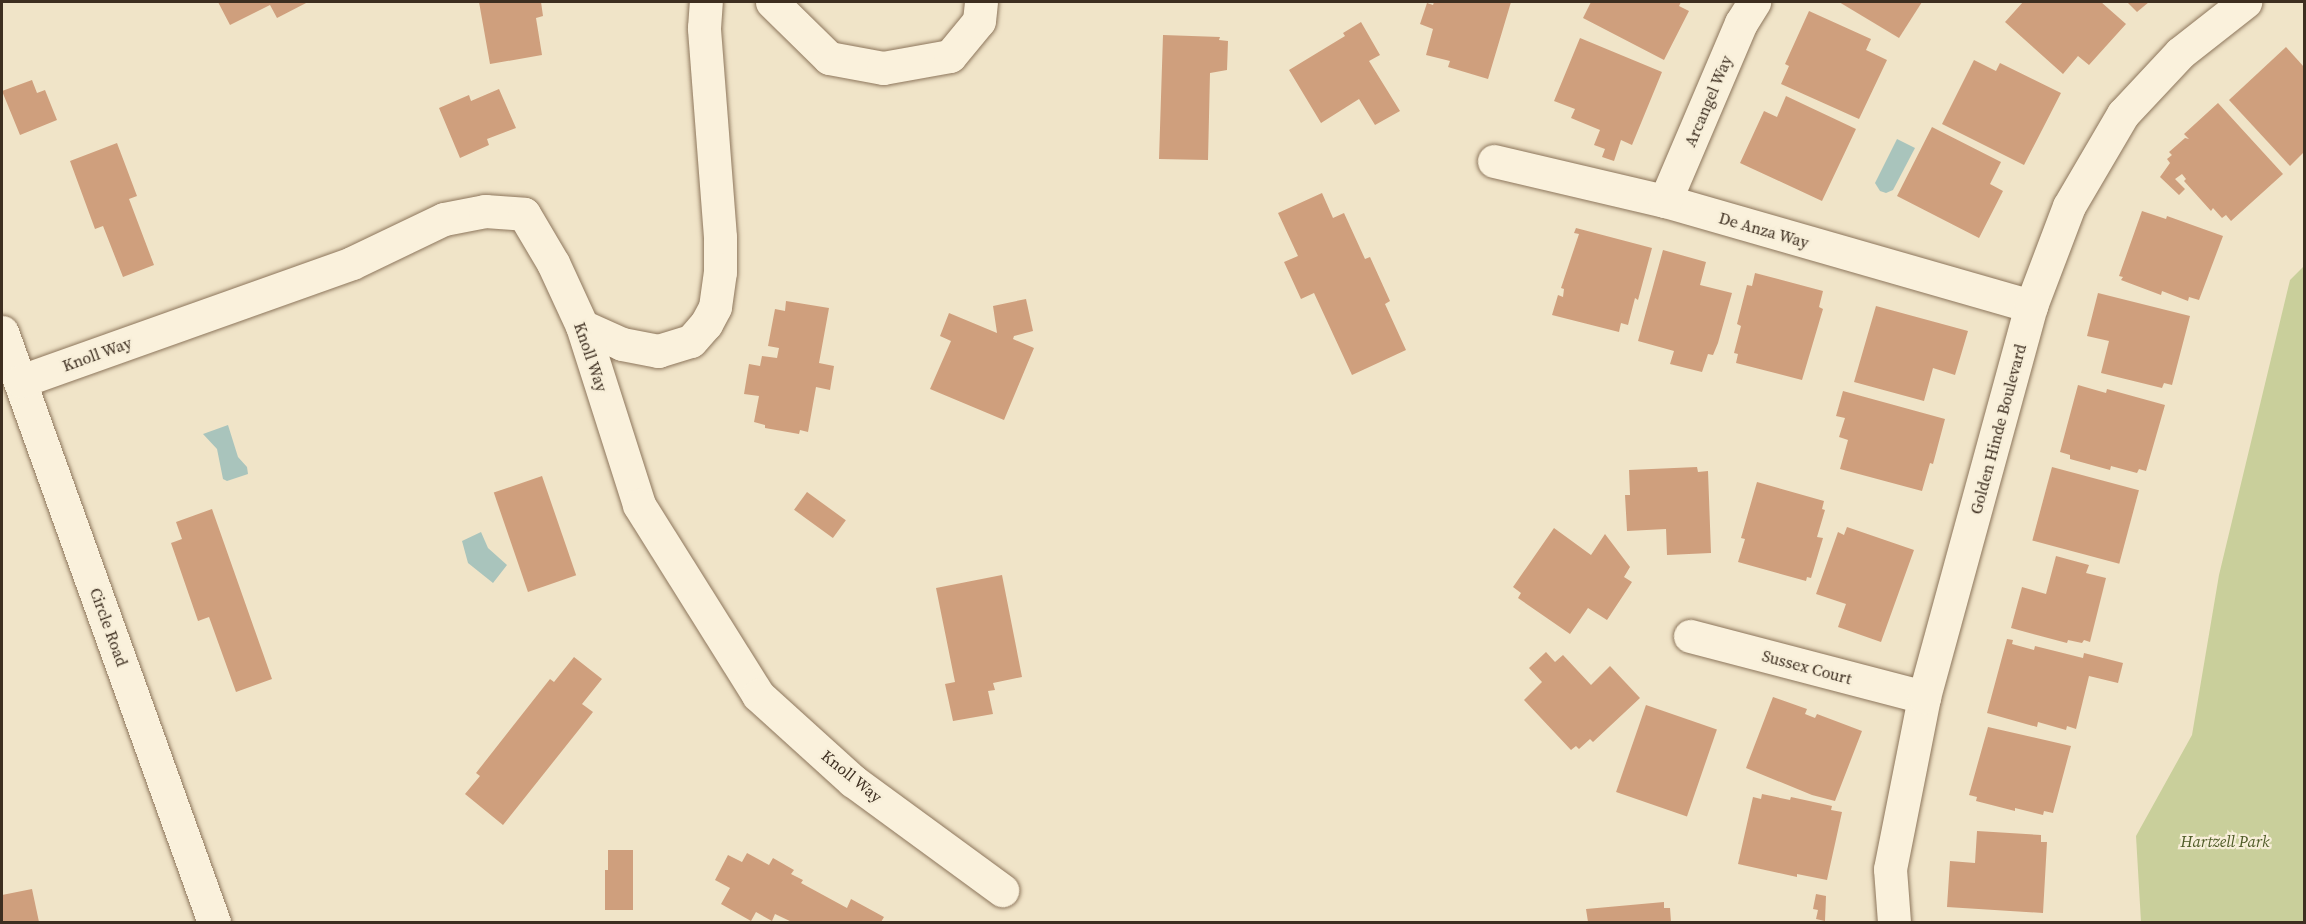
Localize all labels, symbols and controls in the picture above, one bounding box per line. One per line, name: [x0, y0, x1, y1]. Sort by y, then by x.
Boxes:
street label: Arcangel Way: [1680, 52, 1736, 150]
street label: De Anza Way: [1717, 208, 1811, 252]
street label: Knoll Way: [570, 320, 612, 394]
street label: Knoll Way: [60, 333, 134, 375]
street label: Golden Hinde Boulevard: [1966, 342, 2030, 516]
street label: Circle Road: [86, 585, 132, 669]
street label: Sussex Court: [1760, 646, 1854, 688]
street label: Knoll Way: [818, 746, 886, 806]
park label: Hartzell Park: [2180, 831, 2270, 851]

